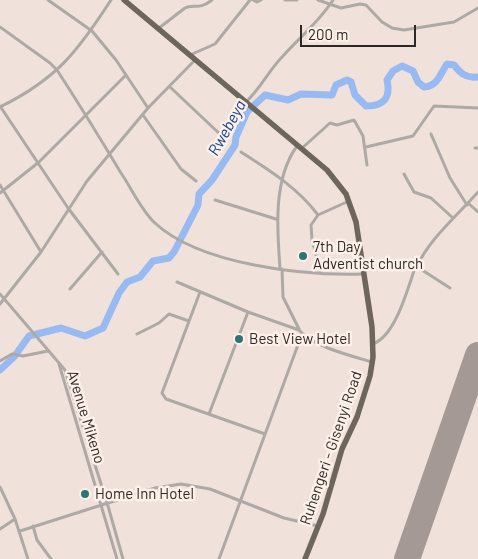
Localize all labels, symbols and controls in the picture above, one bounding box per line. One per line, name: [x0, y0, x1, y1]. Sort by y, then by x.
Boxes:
scale bar: [303, 15, 419, 47]
text: 200 m: [308, 25, 348, 43]
water label: Rwebeya: [204, 97, 250, 159]
place label: 7th Day Adventist church: [313, 238, 423, 273]
marker: 7th Day Adventist church: [297, 250, 309, 262]
place label: Best View Hotel: [249, 330, 351, 348]
marker: Best View Hotel: [233, 333, 245, 345]
street label: Avenue Mikeno: [63, 368, 109, 466]
street label: Ruhengeri - Gisenyi Road: [296, 369, 366, 527]
place label: Home Inn Hotel: [95, 485, 194, 503]
marker: Home Inn Hotel: [79, 488, 91, 500]

